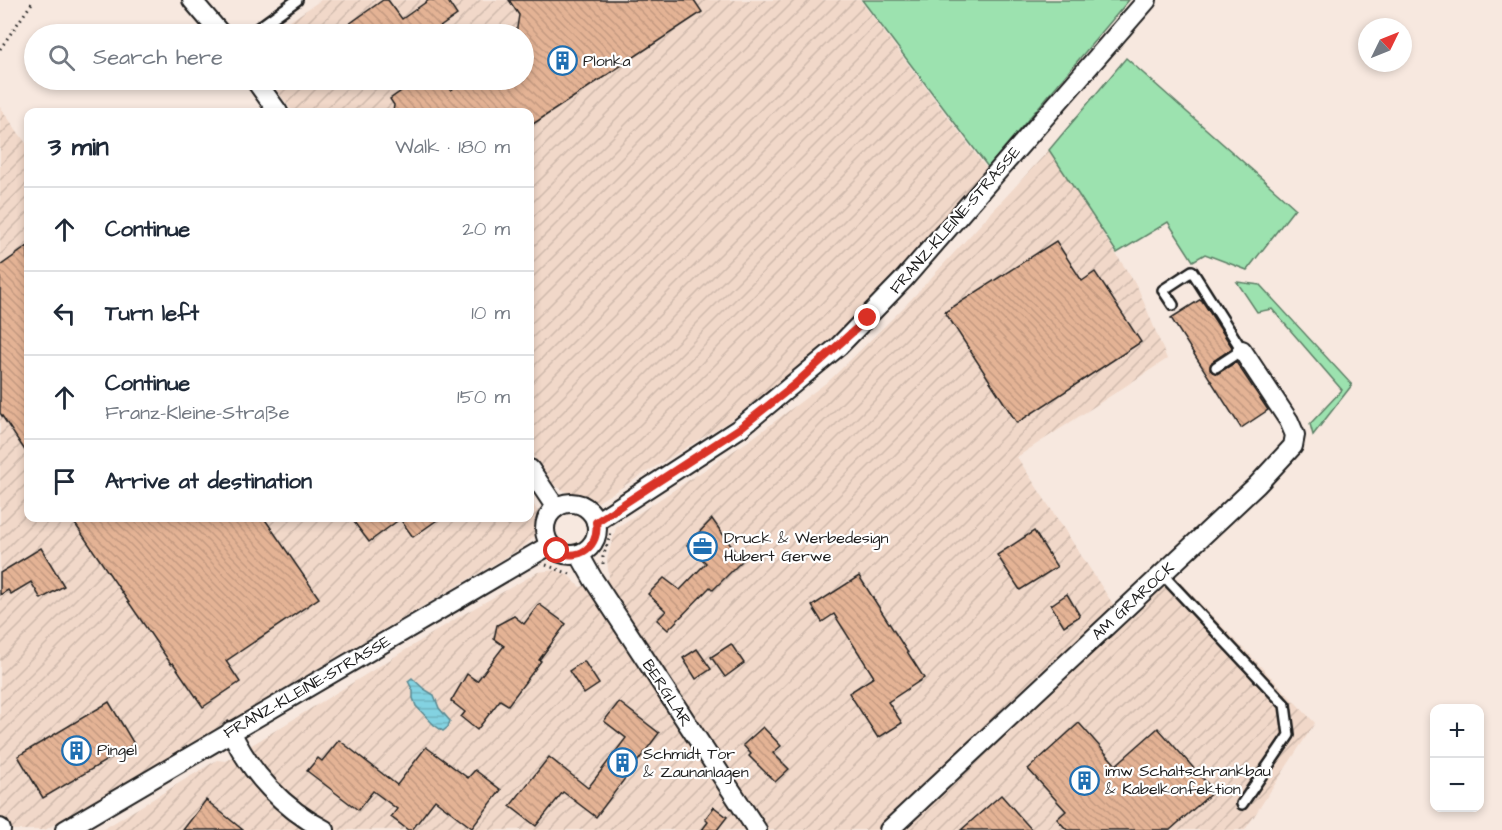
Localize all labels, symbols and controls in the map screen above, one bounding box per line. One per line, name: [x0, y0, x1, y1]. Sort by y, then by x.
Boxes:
north arrow: [1358, 18, 1412, 72]
search box: [24, 24, 534, 90]
icon: search: [45, 41, 78, 74]
text: Search here: [93, 42, 223, 73]
building icon: Plonka: [546, 45, 578, 77]
place label: Plonka: [583, 50, 631, 72]
text: 3 min: [48, 129, 109, 165]
text: Walk · 180 m: [395, 133, 510, 161]
street label: FRANZ-KLEINE-STRASSE: [885, 141, 1026, 299]
icon: ahead: [48, 213, 81, 246]
text: Continue: [105, 214, 190, 245]
text: 20 m: [462, 215, 510, 243]
icon: left: [48, 297, 81, 330]
text: Turn left: [105, 298, 199, 329]
text: 10 m: [471, 299, 510, 327]
route end: [854, 304, 880, 330]
text: Continue: [105, 368, 190, 399]
icon: ahead: [48, 381, 81, 414]
text: 150 m: [457, 383, 510, 411]
text: Franz-Kleine-Straße: [105, 399, 290, 427]
icon: arrive: [48, 465, 81, 498]
text: Arrive at destination: [105, 466, 312, 497]
place label: Druck & Werbedesign Hubert Gerwe: [724, 527, 889, 567]
office icon: Druck & Werbedesign Hubert Gerwe: [687, 531, 719, 563]
route start: [543, 537, 569, 563]
street label: AM GRAROCK: [1087, 557, 1179, 645]
street label: FRANZ-KLEINE-STRASSE: [220, 630, 395, 744]
street label: BERGLAR: [637, 655, 697, 731]
map controls: [1430, 704, 1484, 812]
button: +: [1430, 704, 1484, 758]
building icon: Pingel: [60, 734, 92, 766]
place label: Pingel: [97, 739, 137, 762]
place label: Schmidt Tor & Zaunanlagen: [643, 743, 749, 784]
building icon: Schmidt Tor & Zaunanlagen: [606, 747, 638, 779]
button: −: [1430, 758, 1484, 812]
place label: imw Schaltschrankbau & Kabelkonfektion: [1105, 760, 1271, 800]
building icon: imw Schaltschrankbau & Kabelkonfektion: [1068, 764, 1100, 796]

